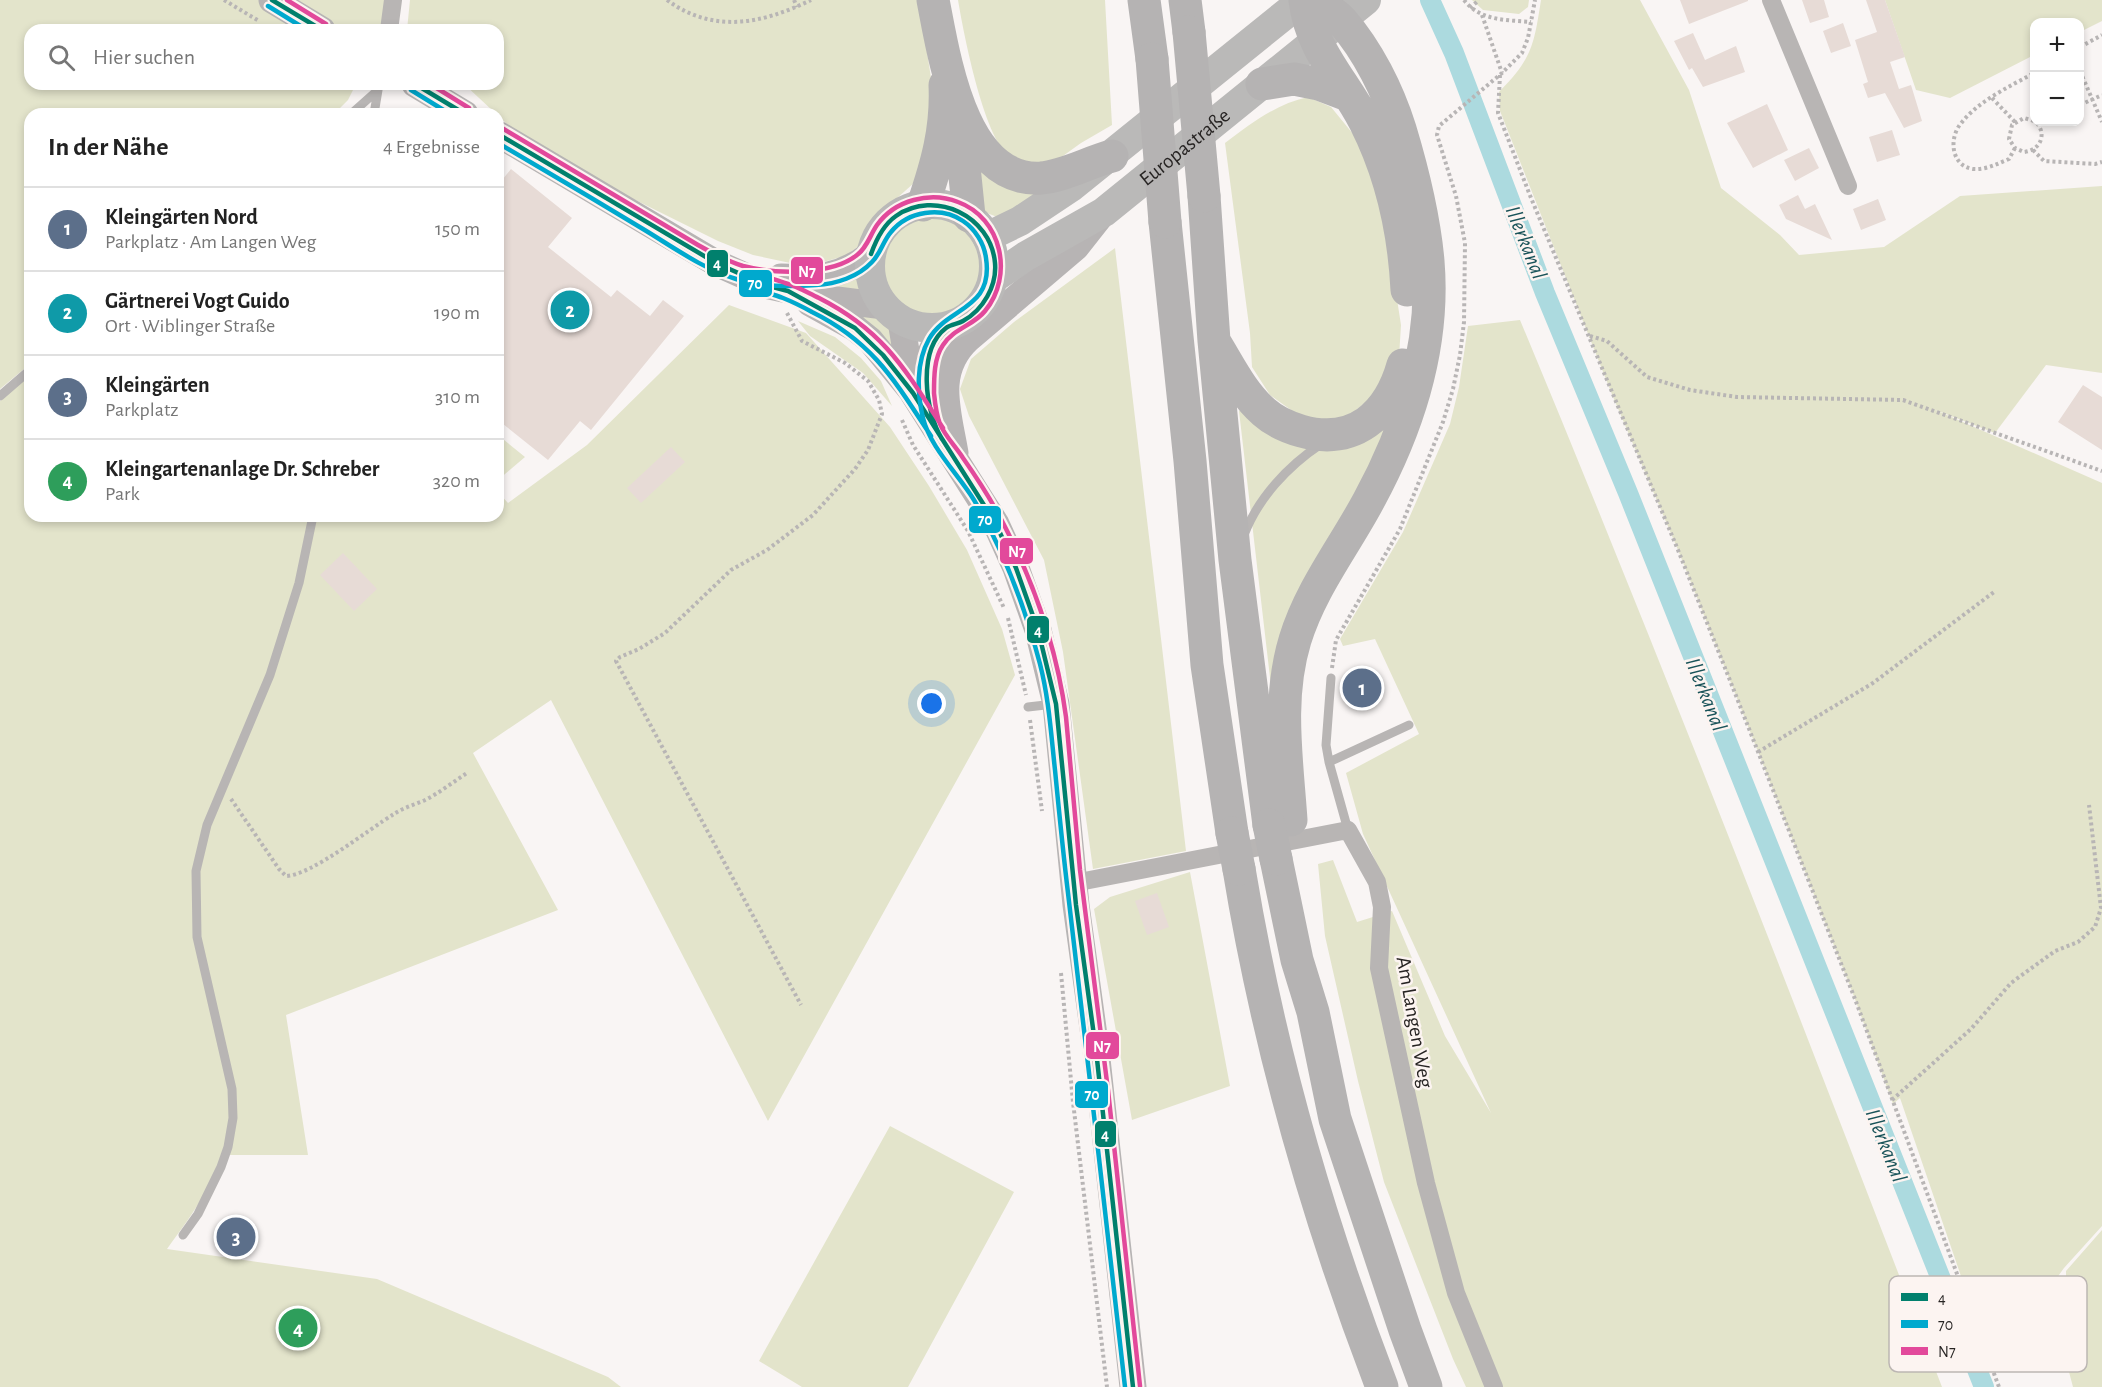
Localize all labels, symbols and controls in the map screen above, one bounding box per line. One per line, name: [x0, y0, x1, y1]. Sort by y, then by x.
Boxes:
map controls: [2030, 18, 2084, 126]
button: +: [2030, 18, 2084, 72]
search box: [24, 24, 504, 90]
icon: search: [45, 41, 78, 74]
text: Hier suchen: [93, 46, 195, 68]
button: −: [2030, 72, 2084, 126]
street label: Europastraße: [1136, 105, 1234, 190]
text: In der Nähe: [48, 134, 168, 160]
text: 4 Ergebnisse: [383, 137, 480, 157]
water label: Illerkanal: [1501, 203, 1551, 282]
text: Kleingärten Nord: [105, 206, 258, 228]
text: 1: [64, 219, 71, 239]
text: 150 m: [435, 219, 480, 239]
text: Parkplatz · Am Langen Weg: [105, 232, 316, 252]
line badge: 4: [706, 249, 729, 278]
text: 4: [713, 256, 721, 272]
line badge: N7: [790, 256, 824, 285]
text: N7: [798, 264, 816, 280]
line badge: 70: [738, 269, 773, 298]
text: 70: [747, 276, 763, 292]
pin: 2: [550, 288, 590, 332]
text: Gärtnerei Vogt Guido: [105, 290, 290, 312]
text: 2: [63, 303, 72, 323]
text: 190 m: [434, 303, 480, 323]
text: Ort · Wiblinger Straße: [105, 316, 275, 336]
text: Kleingärten: [105, 374, 210, 396]
text: 3: [63, 387, 72, 407]
text: 310 m: [435, 387, 480, 407]
text: Parkplatz: [105, 400, 179, 420]
text: Kleingartenanlage Dr. Schreber: [105, 458, 380, 480]
text: 4: [62, 471, 73, 491]
text: 320 m: [433, 471, 480, 491]
text: Park: [105, 484, 140, 504]
line badge: 70: [968, 505, 1002, 534]
text: 70: [977, 512, 993, 528]
line badge: N7: [999, 537, 1034, 565]
text: N7: [1008, 544, 1026, 560]
line badge: 4: [1026, 615, 1050, 644]
text: 4: [1034, 623, 1042, 639]
water label: Illerkanal: [1681, 655, 1731, 734]
pin: 1: [1342, 666, 1382, 710]
your location: [917, 689, 946, 718]
street label: Am Langen Weg: [1393, 955, 1437, 1090]
line badge: N7: [1085, 1031, 1120, 1060]
text: N7: [1093, 1039, 1111, 1055]
line badge: 70: [1074, 1080, 1109, 1109]
text: 70: [1084, 1087, 1100, 1103]
water label: Illerkanal: [1861, 1106, 1911, 1185]
line badge: 4: [1094, 1120, 1117, 1148]
text: 4: [1101, 1127, 1109, 1143]
pin: 3: [216, 1214, 256, 1260]
legend: [1889, 1276, 2087, 1372]
text: 4: [1938, 1290, 1946, 1306]
pin: 4: [278, 1306, 318, 1350]
text: 70: [1938, 1317, 1953, 1333]
text: N7: [1938, 1344, 1956, 1360]

